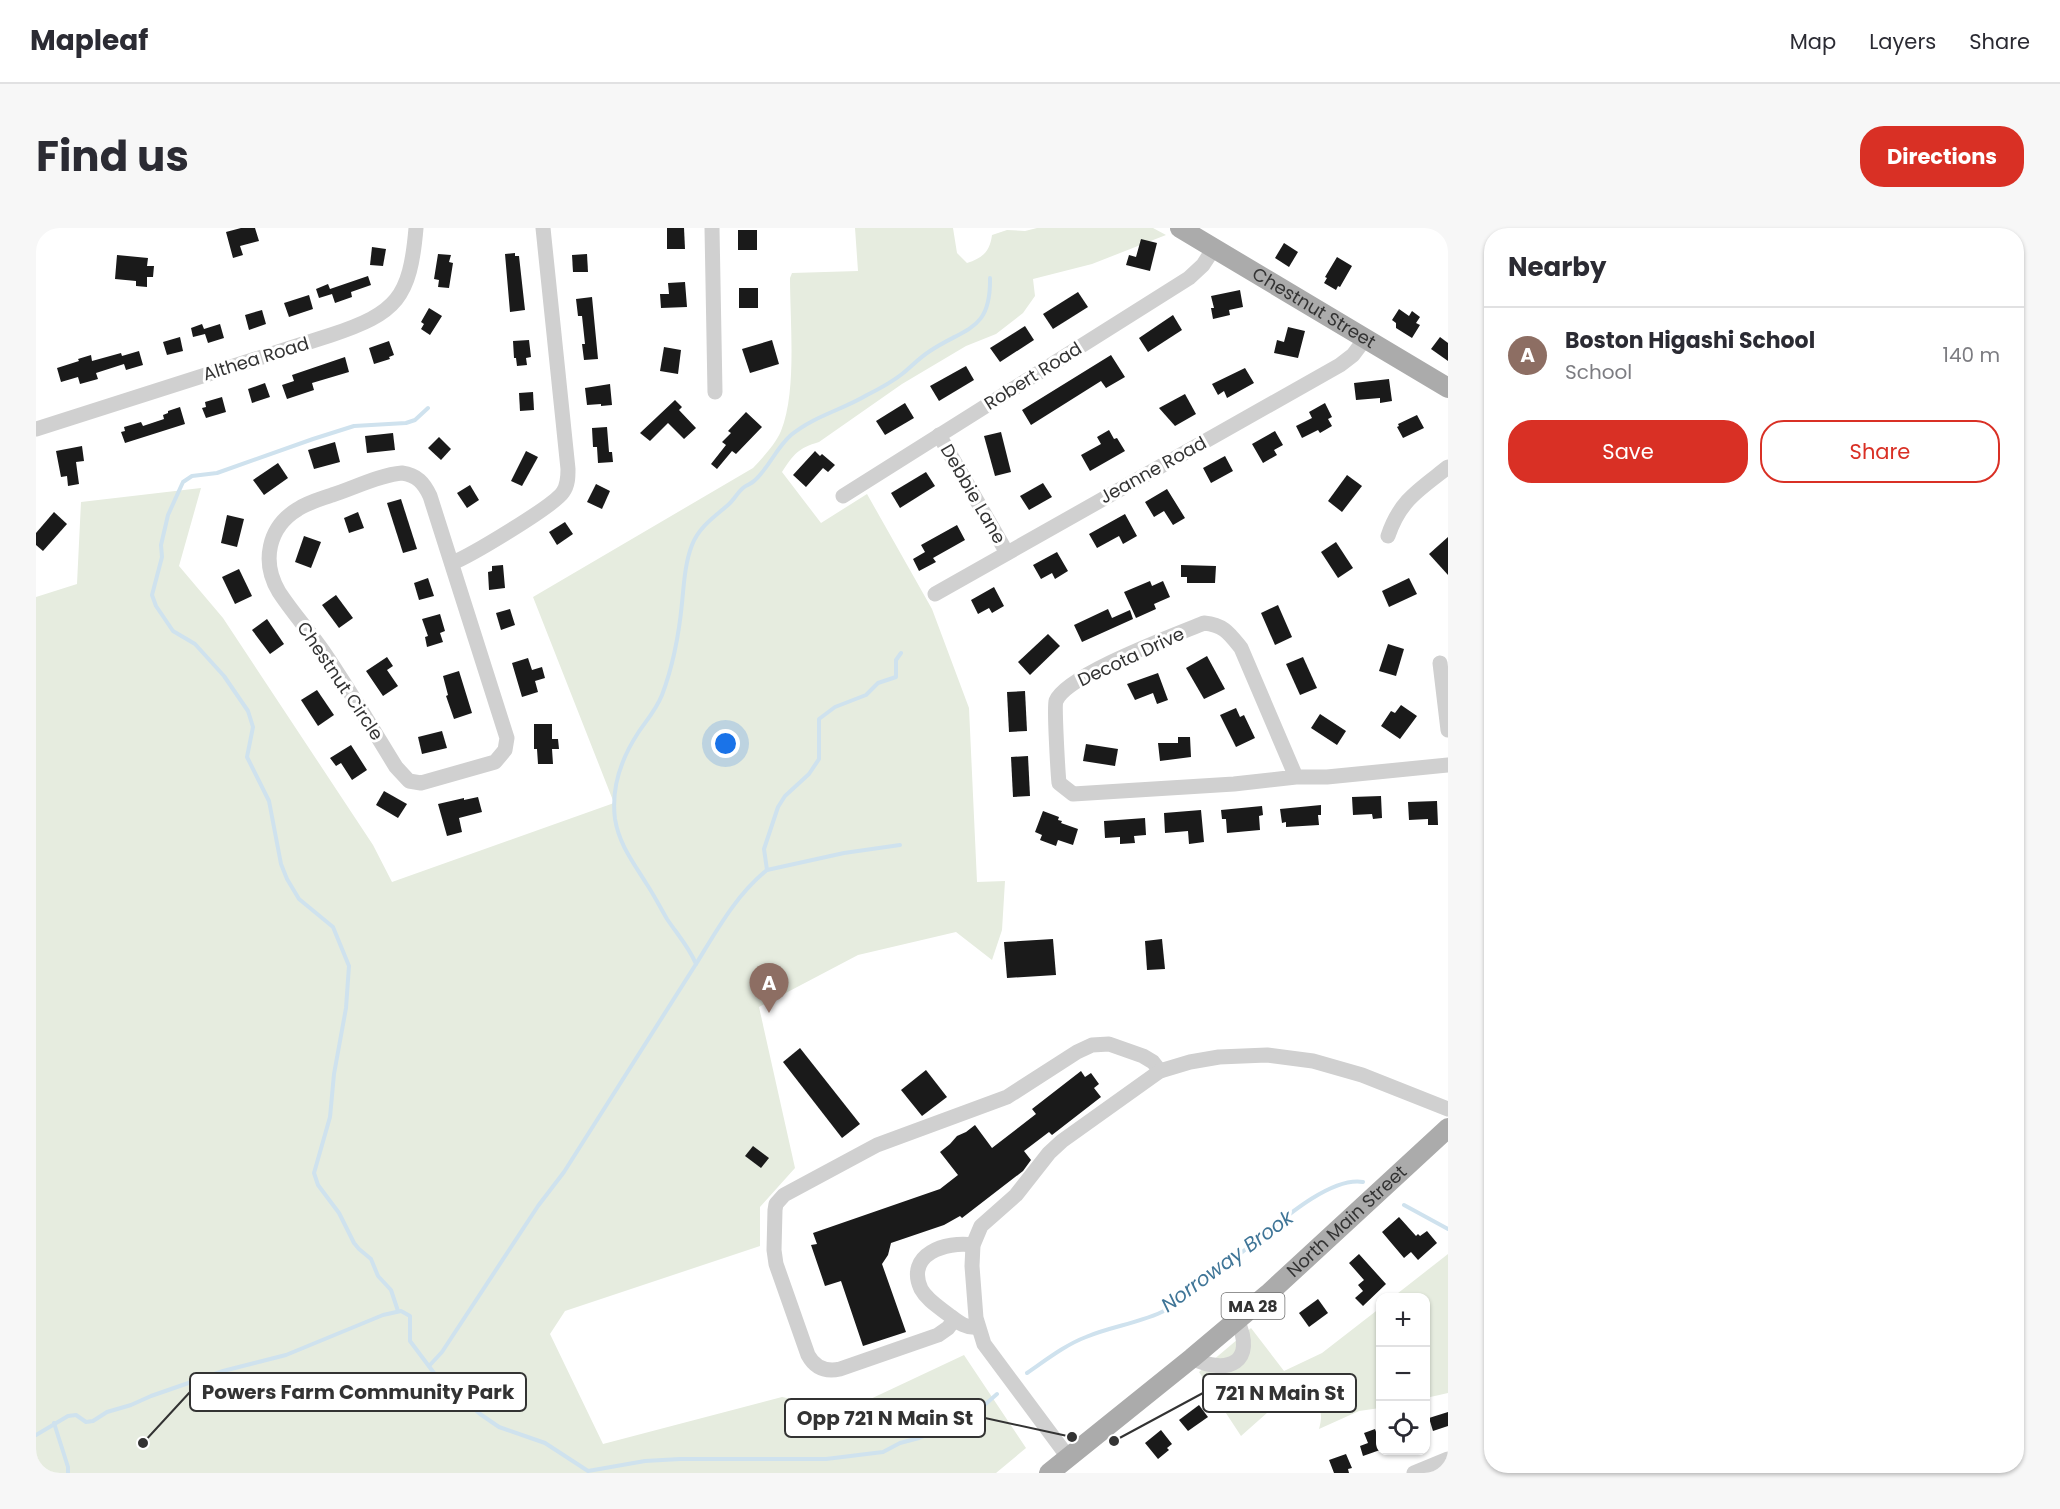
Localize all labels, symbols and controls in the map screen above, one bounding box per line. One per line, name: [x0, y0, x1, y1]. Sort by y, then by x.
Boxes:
text: Mapleaf: [30, 21, 148, 60]
text: Map: [1790, 27, 1836, 56]
text: Layers: [1869, 27, 1936, 56]
text: Share: [1969, 27, 2030, 56]
button: Directions: [1860, 126, 2024, 187]
text: Find us: [36, 127, 189, 186]
text: Nearby: [1508, 249, 1606, 285]
street label: Chestnut Street: [1248, 261, 1381, 354]
text: Boston Higashi School: [1565, 325, 1815, 356]
street label: Althea Road: [200, 331, 312, 386]
street label: Robert Road: [979, 336, 1086, 416]
text: A: [1520, 341, 1535, 369]
text: 140 m: [1943, 341, 2000, 369]
text: School: [1565, 358, 1632, 386]
button: Save: [1508, 420, 1748, 483]
button: Share: [1760, 420, 2000, 483]
street label: Jeanne Road: [1095, 430, 1211, 509]
street label: Debbie Lane: [935, 439, 1012, 548]
street label: Chestnut Circle: [291, 616, 389, 745]
street label: Decota Drive: [1073, 621, 1188, 692]
your location: [711, 729, 740, 758]
pin: A: [750, 964, 788, 1013]
street label: North Main Street: [1281, 1159, 1412, 1283]
water label: Norroway Brook: [1155, 1202, 1300, 1319]
road number: MA 28: [1222, 1293, 1284, 1319]
map controls: [1376, 1293, 1430, 1455]
button: +: [1376, 1293, 1430, 1347]
button: −: [1376, 1347, 1430, 1401]
callout: Powers Farm Community Park: [190, 1373, 526, 1411]
callout: 721 N Main St: [1203, 1374, 1356, 1412]
text: Powers Farm Community Park: [202, 1378, 515, 1406]
text: 721 N Main St: [1215, 1379, 1345, 1407]
callout: Opp 721 N Main St: [785, 1399, 985, 1437]
button: locate: [1376, 1401, 1430, 1455]
text: Opp 721 N Main St: [797, 1404, 973, 1432]

